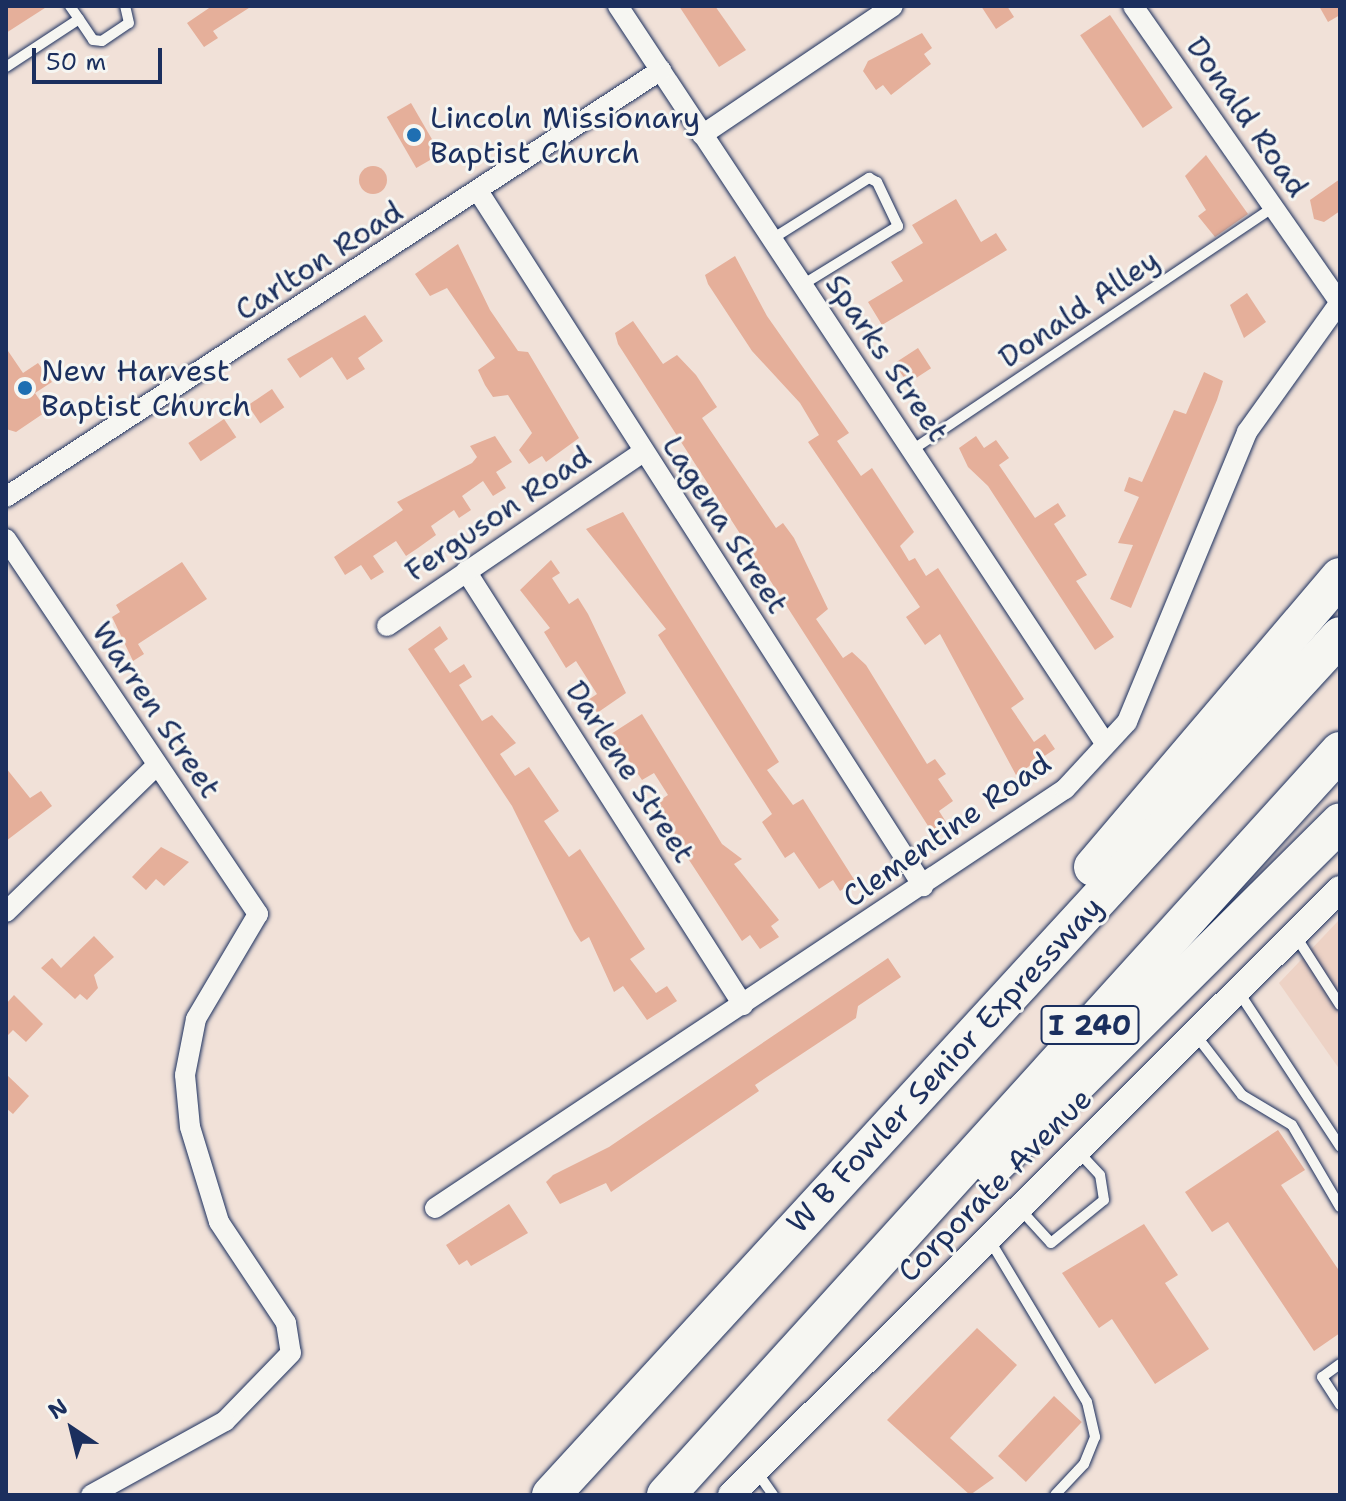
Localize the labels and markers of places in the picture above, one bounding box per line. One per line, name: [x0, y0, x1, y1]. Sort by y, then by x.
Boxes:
place label: Lincoln Missionary Baptist Church: [430, 100, 700, 170]
marker: Lincoln Missionary Baptist Church: [405, 126, 423, 144]
place label: New Harvest Baptist Church: [41, 353, 251, 424]
marker: New Harvest Baptist Church: [16, 379, 34, 397]

